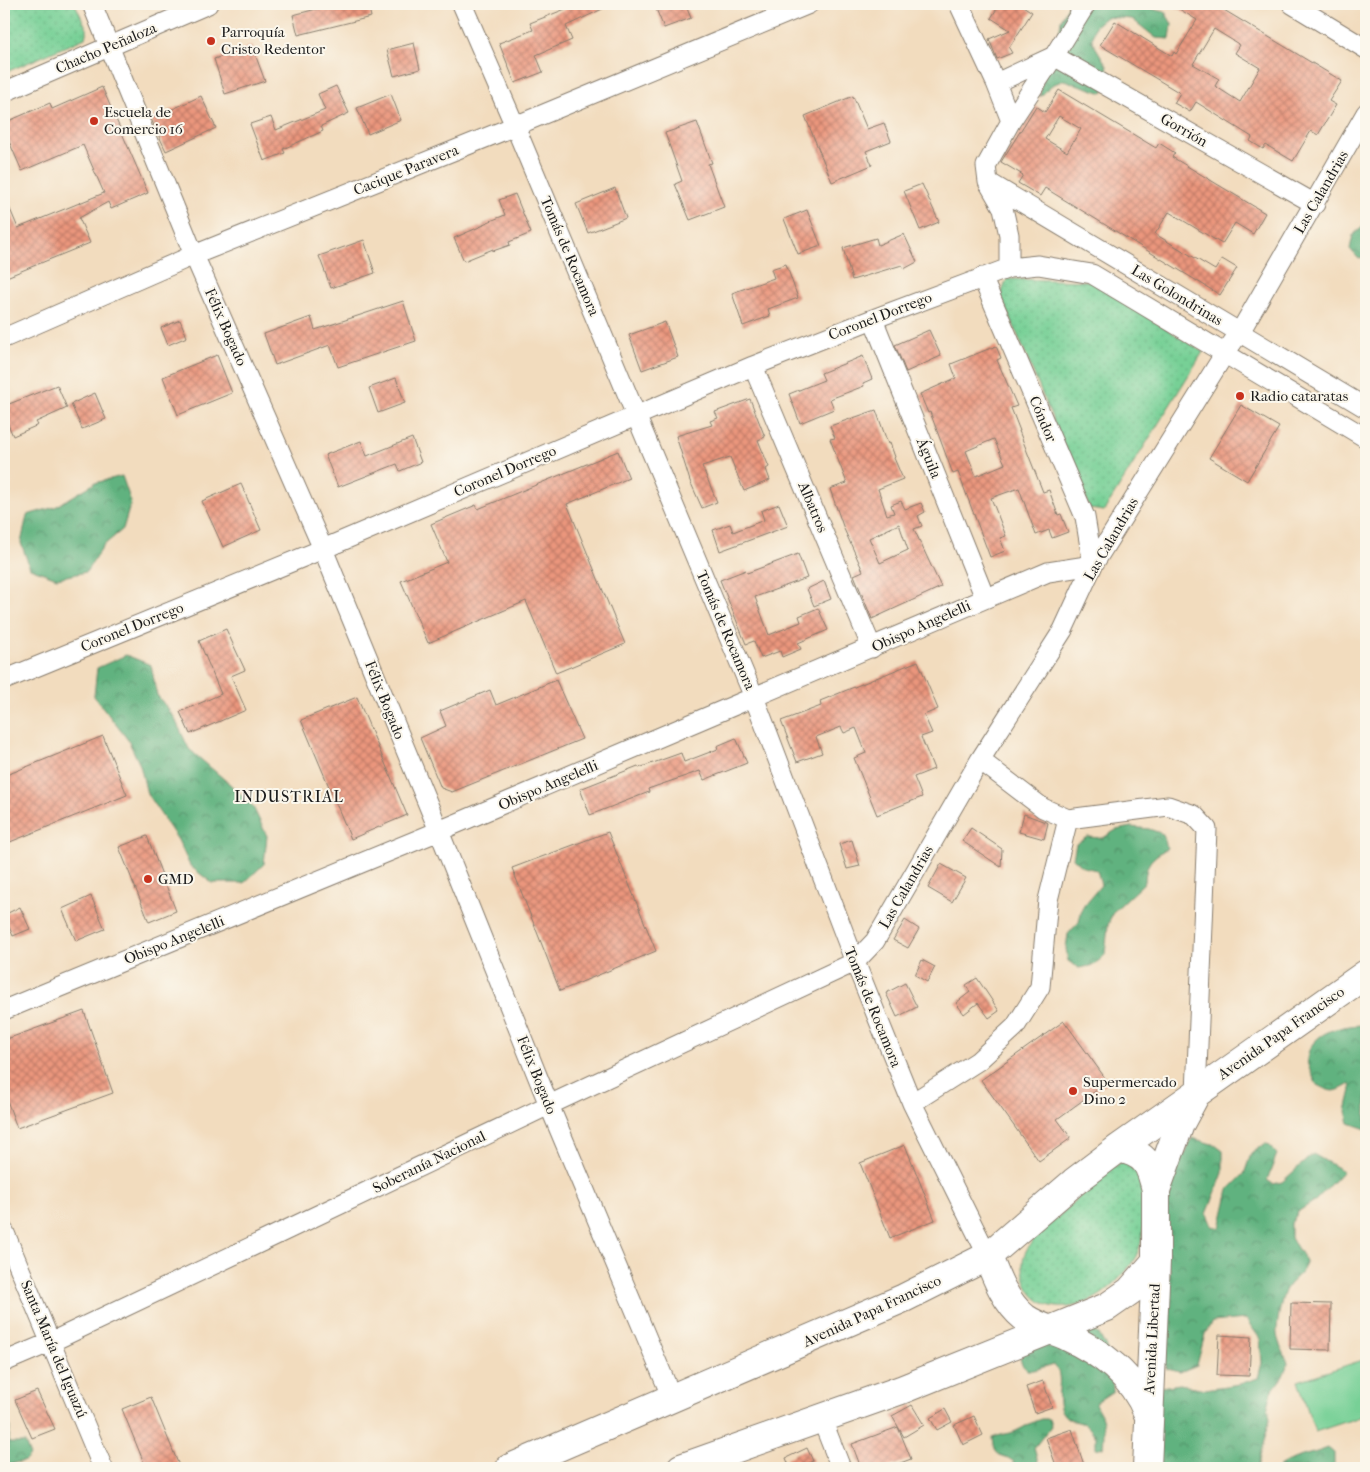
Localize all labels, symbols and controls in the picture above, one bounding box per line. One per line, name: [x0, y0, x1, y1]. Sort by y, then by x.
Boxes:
street label: Chacho Peñaloza: [53, 18, 160, 77]
place label: Parroquía Cristo Redentor: [221, 23, 326, 58]
marker: Parroquía Cristo Redentor: [205, 35, 217, 47]
place label: Escuela de Comercio 16: [104, 103, 184, 138]
street label: Gorrión: [1157, 109, 1211, 151]
marker: Escuela de Comercio 16: [88, 115, 100, 127]
street label: Cacique Paravera: [351, 140, 462, 199]
street label: Las Calandrias: [1290, 147, 1352, 237]
street label: Tomás de Rocamora: [537, 193, 604, 320]
street label: Las Golondrinas: [1128, 261, 1226, 330]
street label: Félix Bogado: [201, 285, 251, 369]
street label: Coronel Dorrego: [826, 288, 935, 344]
place label: Radio cataratas: [1250, 387, 1349, 405]
marker: Radio cataratas: [1234, 390, 1246, 402]
street label: Cóndor: [1025, 393, 1061, 445]
street label: Águila: [912, 434, 946, 482]
street label: Coronel Dorrego: [451, 441, 559, 501]
street label: Albatros: [794, 478, 832, 535]
street label: Las Calandrias: [1080, 494, 1142, 584]
street label: Tomás de Rocamora: [693, 567, 760, 694]
street label: Obispo Angelelli: [869, 596, 974, 656]
street label: Coronel Dorrego: [78, 598, 186, 656]
street label: Félix Bogado: [361, 658, 409, 742]
street label: Obispo Angelelli: [495, 756, 601, 814]
district label: INDUSTRIAL: [234, 787, 344, 806]
street label: Las Calandrias: [875, 842, 937, 932]
place label: GMD: [158, 870, 194, 888]
marker: GMD: [142, 873, 154, 885]
street label: Obispo Angelelli: [121, 911, 227, 968]
street label: Tomás de Rocamora: [841, 944, 906, 1071]
street label: Avenida Papa Francisco: [1213, 982, 1348, 1084]
street label: Félix Bogado: [513, 1033, 561, 1117]
place label: Supermercado Dino 2: [1083, 1073, 1177, 1108]
marker: Supermercado Dino 2: [1067, 1085, 1079, 1097]
street label: Soberanía Nacional: [370, 1127, 488, 1197]
street label: Avenida Papa Francisco: [799, 1271, 944, 1351]
street label: Santa María del Iguazú: [17, 1277, 91, 1421]
street label: Avenida Libertad: [1140, 1282, 1164, 1396]

